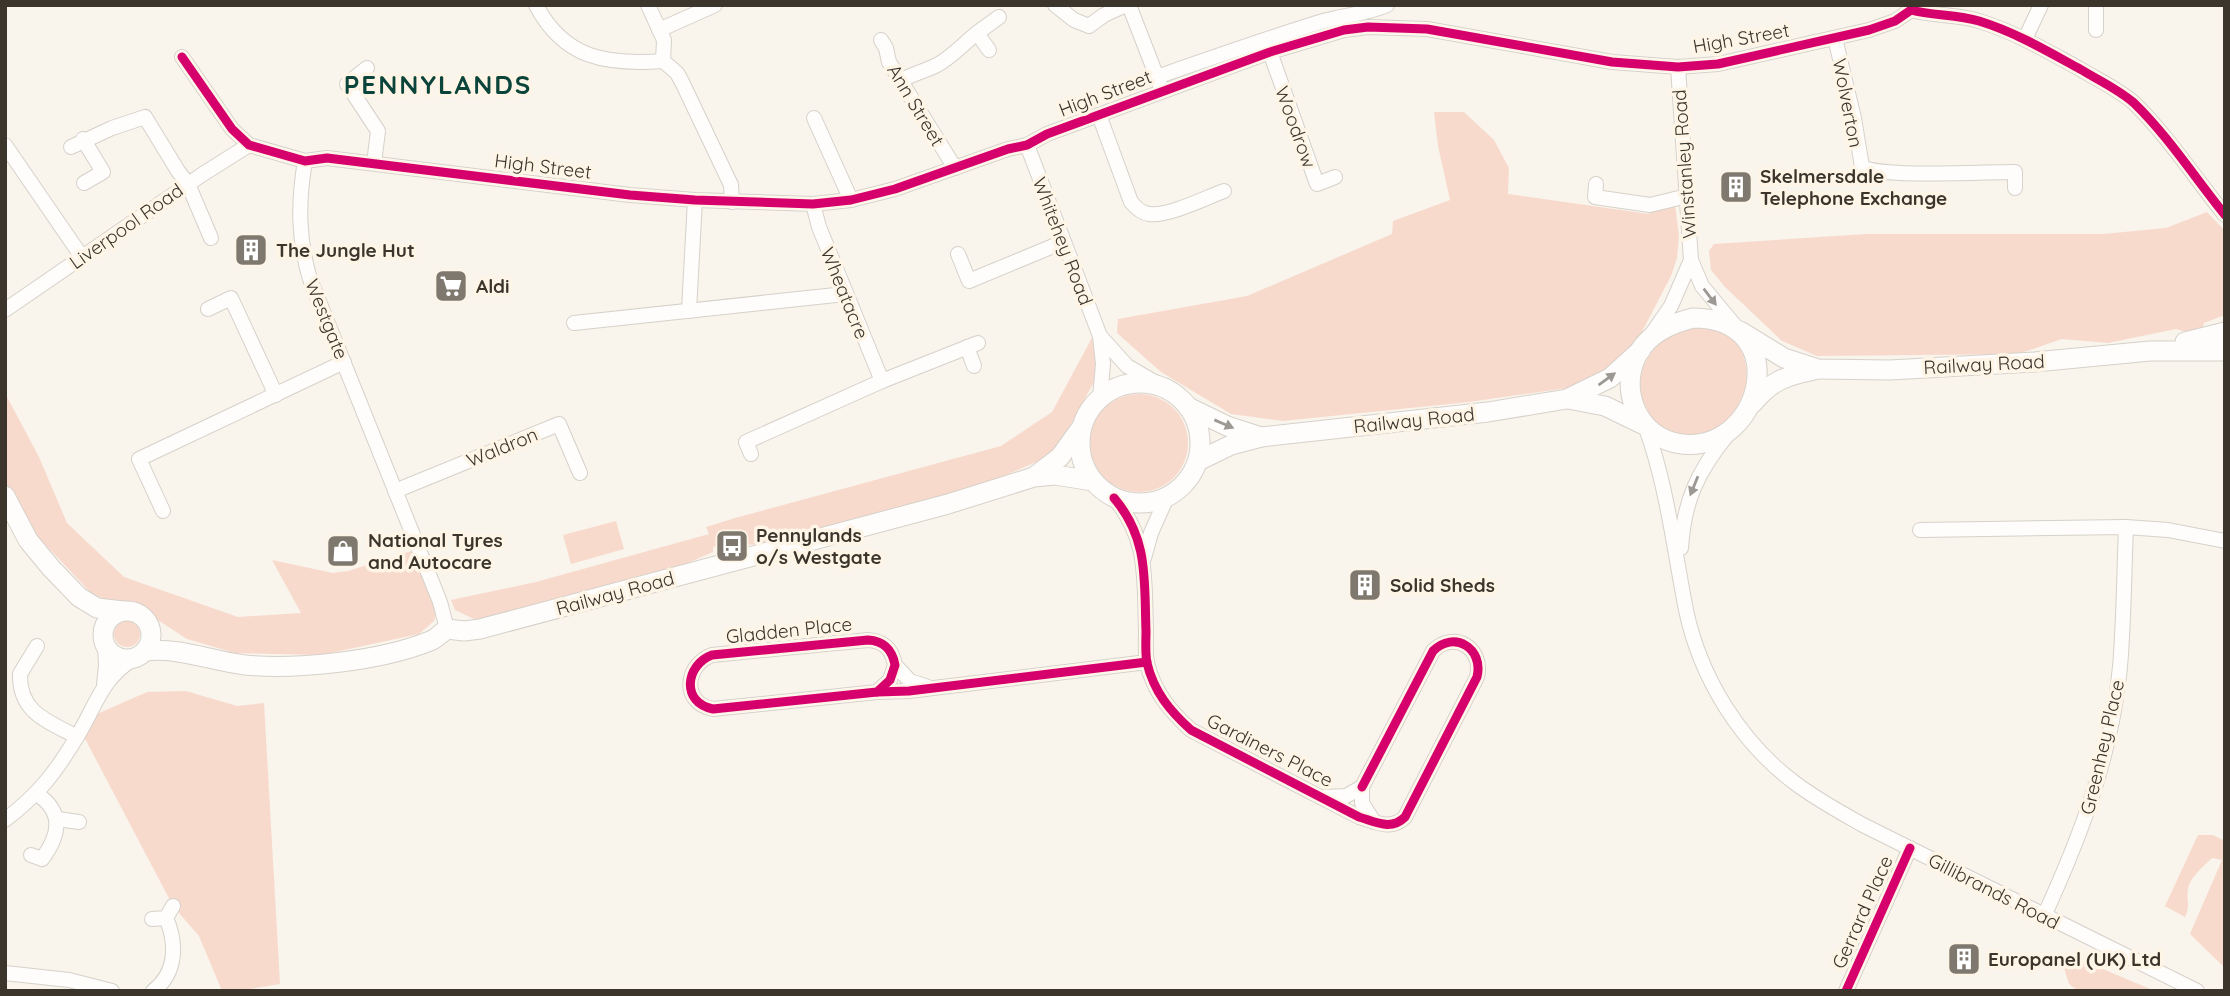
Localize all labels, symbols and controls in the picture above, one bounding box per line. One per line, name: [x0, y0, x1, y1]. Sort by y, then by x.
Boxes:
street label: High Street: [1691, 18, 1791, 58]
street label: Wolverton: [1828, 56, 1868, 150]
street label: Ann Street: [882, 60, 950, 150]
street label: High Street: [1055, 64, 1155, 122]
district label: PENNYLANDS: [344, 68, 532, 101]
street label: Woodrow: [1270, 83, 1322, 171]
street label: Winstanley Road: [1667, 89, 1701, 239]
street label: High Street: [493, 148, 593, 184]
place label: Skelmersdale Telephone Exchange: [1760, 164, 1947, 210]
building icon: Skelmersdale Telephone Exchange: [1717, 168, 1755, 206]
street label: Whitehey Road: [1028, 174, 1098, 308]
street label: Liverpool Road: [65, 178, 187, 274]
building icon: The Jungle Hut: [232, 231, 270, 269]
place label: The Jungle Hut: [276, 238, 415, 262]
street label: Wheatacre: [816, 244, 874, 342]
supermarket icon: Aldi: [432, 267, 470, 305]
place label: Aldi: [476, 274, 510, 298]
street label: Westgate: [300, 275, 354, 363]
one-way arrow: [1703, 288, 1717, 306]
street label: Railway Road: [1923, 349, 2045, 379]
one-way arrow: [1598, 372, 1616, 386]
street label: Railway Road: [1352, 402, 1476, 438]
one-way arrow: [1214, 418, 1235, 429]
street label: Waldron: [463, 422, 541, 472]
one-way arrow: [1688, 475, 1699, 496]
place label: Pennylands o/s Westgate: [756, 523, 882, 569]
bus stop icon: Pennylands o/s Westgate: [713, 527, 751, 565]
place label: National Tyres and Autocare: [368, 528, 503, 574]
shop icon: National Tyres and Autocare: [324, 532, 362, 570]
street label: Railway Road: [553, 566, 677, 620]
building icon: Solid Sheds: [1346, 566, 1384, 604]
place label: Solid Sheds: [1390, 573, 1495, 597]
street label: Gladden Place: [725, 611, 853, 649]
street label: Greenhey Place: [2075, 677, 2129, 817]
street label: Gardiners Place: [1203, 708, 1337, 792]
street label: Gillibrands Road: [1924, 848, 2064, 934]
street label: Gerrard Place: [1826, 852, 1898, 972]
building icon: Europanel (UK) Ltd: [1945, 940, 1983, 978]
place label: Europanel (UK) Ltd: [1988, 947, 2161, 971]

